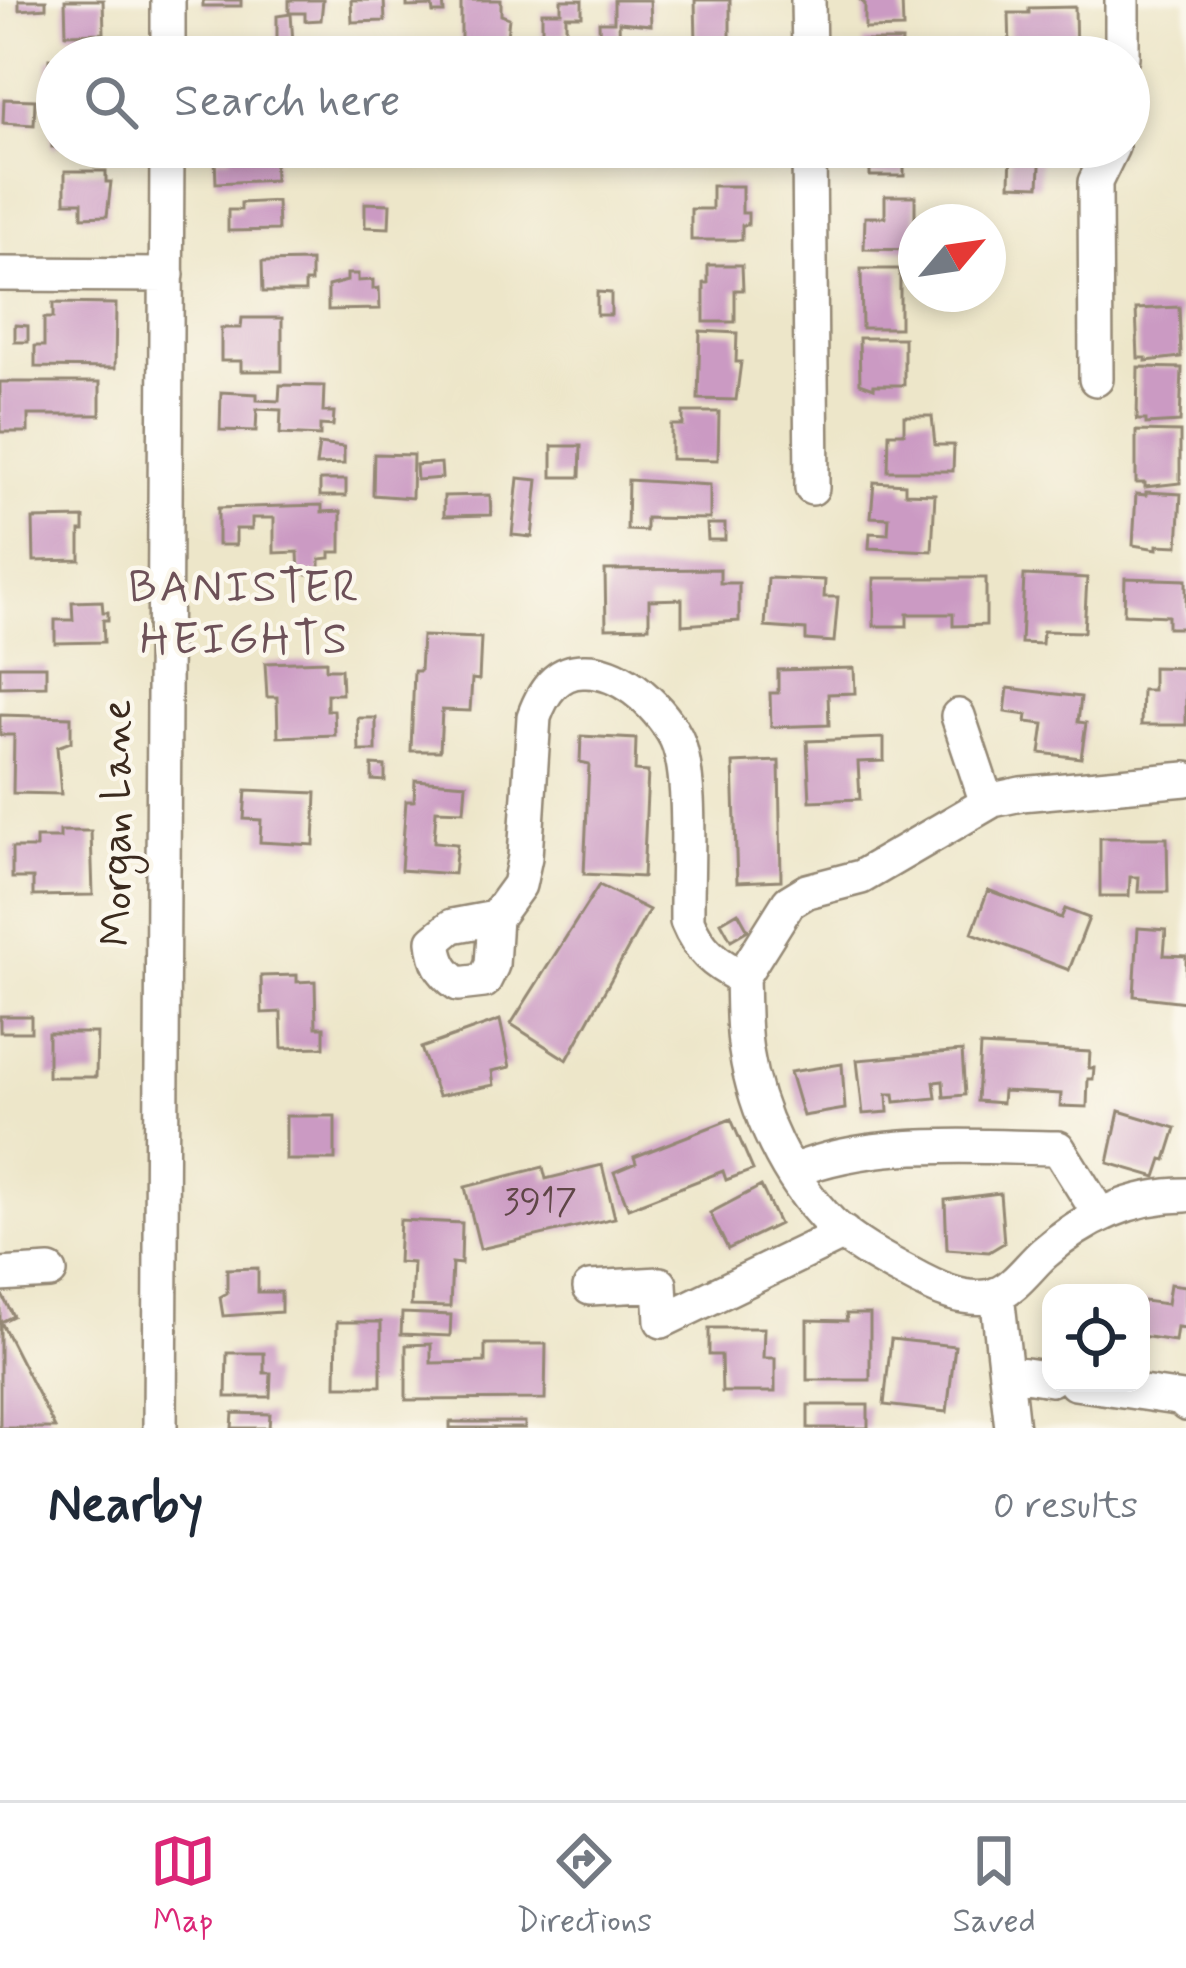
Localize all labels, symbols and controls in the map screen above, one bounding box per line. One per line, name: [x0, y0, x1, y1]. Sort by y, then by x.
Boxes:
search box: [36, 36, 1150, 168]
icon: search: [78, 69, 144, 135]
text: Search here: [174, 73, 401, 132]
north arrow: [898, 204, 1006, 312]
district label: BANISTER HEIGHTS: [128, 559, 362, 670]
street label: Morgan Lane: [91, 699, 149, 947]
house number: 3917: [503, 1180, 577, 1227]
map controls: [1042, 1284, 1150, 1392]
button: locate: [1042, 1284, 1150, 1392]
text: Nearby: [48, 1473, 203, 1539]
text: 0 results: [993, 1481, 1138, 1532]
tab: Map: [150, 1828, 216, 1944]
tab: Directions: [516, 1828, 652, 1944]
tab: Saved: [952, 1828, 1036, 1944]

